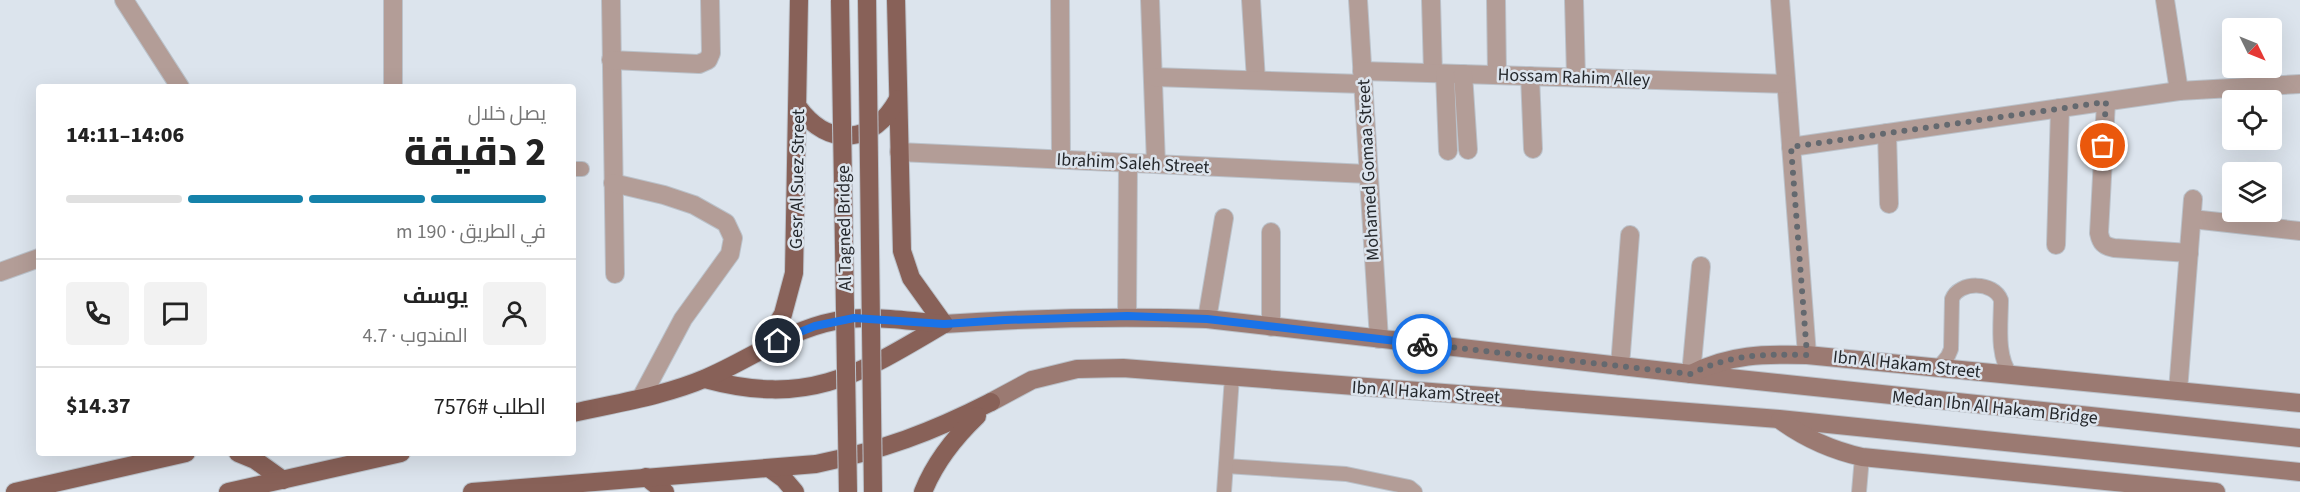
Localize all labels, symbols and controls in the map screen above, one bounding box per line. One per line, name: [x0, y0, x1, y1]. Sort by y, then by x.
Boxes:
north arrow: [2222, 18, 2282, 78]
map controls: [2222, 18, 2282, 222]
street label: Hossam Rahim Alley: [1497, 62, 1651, 93]
street label: Mohamed Gomaa Street: [1351, 79, 1386, 261]
button: locate: [2222, 90, 2282, 150]
text: يصل خلال: [468, 100, 546, 128]
street label: Gesr Al Suez Street: [784, 109, 811, 249]
text: 14:06–14:11: [66, 119, 184, 151]
pin: [2077, 120, 2128, 171]
text: 2 دقيقة: [404, 125, 546, 181]
icon: bag: [2086, 129, 2119, 162]
street label: Ibrahim Saleh Street: [1056, 147, 1210, 180]
button: layers: [2222, 162, 2282, 222]
street label: Al Tagned Bridge: [831, 165, 858, 291]
text: في الطريق · 190 m: [396, 218, 546, 246]
text: يوسف: [403, 280, 468, 312]
button: phone: [66, 282, 129, 345]
button: chat: [144, 282, 207, 345]
button: person: [483, 282, 546, 345]
courier: [1392, 314, 1452, 374]
pin: [752, 315, 803, 366]
text: المندوب · 4.7: [362, 322, 468, 350]
icon: home: [761, 324, 794, 357]
icon: bike: [1406, 328, 1439, 361]
street label: Ibn Al Hakam Street: [1832, 344, 1982, 385]
street label: Ibn Al Hakam Street: [1351, 375, 1501, 410]
street label: Medan Ibn Al Hakam Bridge: [1891, 384, 2099, 431]
text: $14.37: [66, 390, 131, 422]
text: الطلب #7576: [434, 391, 546, 423]

